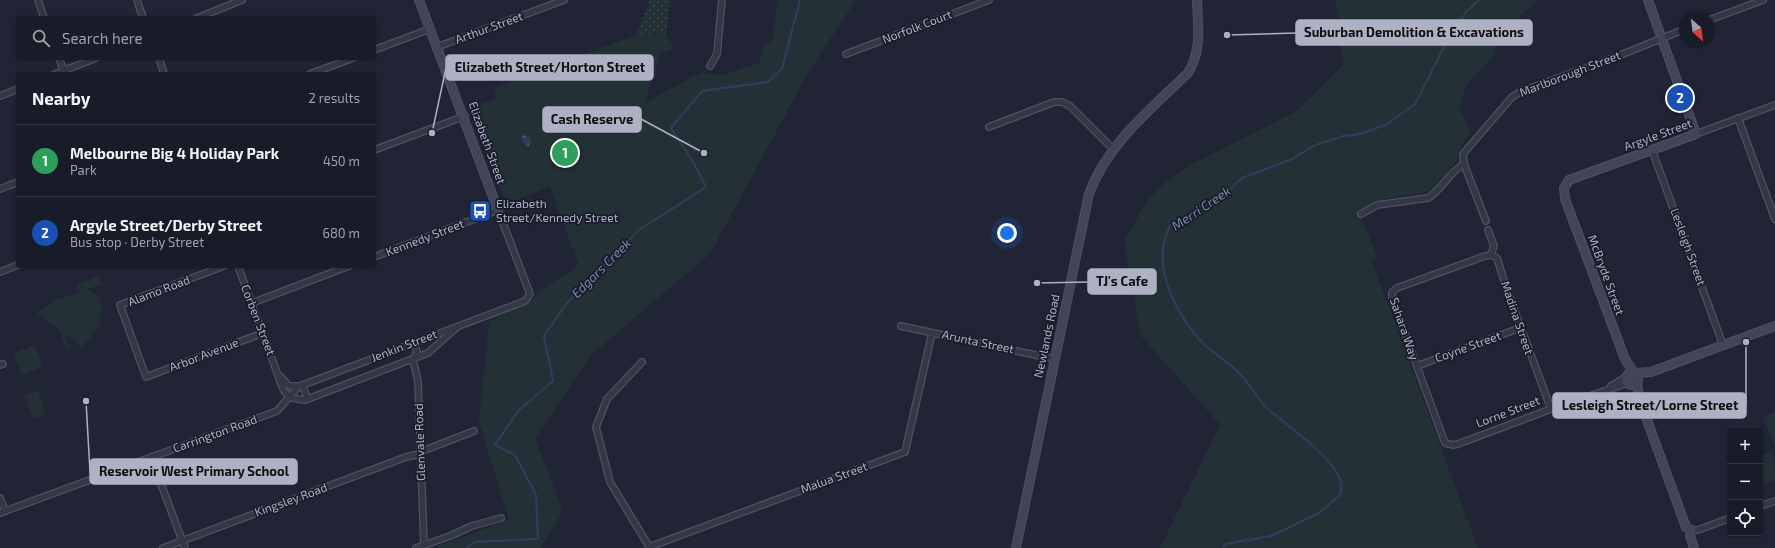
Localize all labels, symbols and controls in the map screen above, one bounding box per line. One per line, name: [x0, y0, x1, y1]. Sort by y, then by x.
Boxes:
street label: Norfolk Court: [880, 6, 954, 46]
street label: Arthur Street: [453, 8, 525, 46]
north arrow: [1679, 12, 1715, 48]
search box: [16, 16, 376, 60]
callout: Suburban Demolition & Excavations: [1296, 20, 1532, 45]
text: Suburban Demolition & Excavations: [1304, 24, 1524, 40]
icon: search: [30, 27, 52, 49]
text: Search here: [62, 29, 143, 47]
street label: Marlborough Street: [1517, 47, 1623, 99]
callout: Elizabeth Street/Horton Street: [446, 55, 653, 80]
text: Elizabeth Street/Horton Street: [455, 59, 646, 75]
pin: 2: [1667, 83, 1693, 113]
text: Nearby: [32, 88, 90, 108]
text: 2 results: [308, 90, 360, 106]
street label: Elizabeth Street: [467, 99, 510, 186]
callout: Cash Reserve: [543, 107, 641, 132]
text: Cash Reserve: [551, 111, 633, 127]
street label: Argyle Street: [1622, 115, 1694, 153]
pin: 1: [552, 138, 578, 168]
text: Melbourne Big 4 Holiday Park: [70, 144, 279, 162]
text: 1: [42, 153, 48, 169]
text: 450 m: [323, 153, 360, 169]
text: Park: [70, 162, 97, 178]
water label: Merri Creek: [1168, 182, 1234, 234]
place label: Elizabeth Street/Kennedy Street: [496, 196, 619, 224]
bus stop icon: Elizabeth Street/Kennedy Street: [467, 198, 493, 224]
street label: Lesleigh Street: [1668, 206, 1710, 288]
text: Argyle Street/Derby Street: [70, 216, 262, 234]
street label: Kennedy Street: [383, 216, 466, 258]
your location: [997, 223, 1017, 243]
text: 2: [41, 225, 49, 241]
text: 680 m: [323, 225, 360, 241]
street label: McBryde Street: [1586, 233, 1628, 317]
text: Bus stop · Derby Street: [70, 234, 204, 250]
water label: Edgars Creek: [568, 235, 634, 301]
callout: TJ's Cafe: [1088, 269, 1156, 294]
street label: Alamo Road: [126, 272, 192, 308]
text: TJ's Cafe: [1096, 273, 1148, 289]
street label: Madina Street: [1499, 279, 1537, 357]
street label: Corben Street: [239, 282, 279, 357]
street label: Newlands Road: [1030, 293, 1062, 379]
street label: Sahara Way: [1388, 296, 1422, 362]
street label: Jenkin Street: [369, 326, 439, 364]
street label: Arunta Street: [941, 327, 1016, 356]
street label: Coyne Street: [1433, 327, 1503, 365]
street label: Arbor Avenue: [167, 334, 240, 374]
street label: Lorne Street: [1474, 392, 1542, 430]
callout: Lesleigh Street/Lorne Street: [1553, 393, 1746, 418]
text: Lesleigh Street/Lorne Street: [1562, 397, 1739, 413]
street label: Glenvale Road: [411, 403, 427, 481]
street label: Carrington Road: [171, 411, 259, 455]
map controls: [1727, 428, 1763, 536]
button: +: [1727, 428, 1763, 464]
street label: Malua Street: [798, 458, 869, 496]
callout: Reservoir West Primary School: [90, 459, 297, 484]
text: Reservoir West Primary School: [99, 463, 290, 479]
button: −: [1727, 464, 1763, 500]
street label: Kingsley Road: [252, 479, 329, 519]
button: locate: [1727, 500, 1763, 536]

